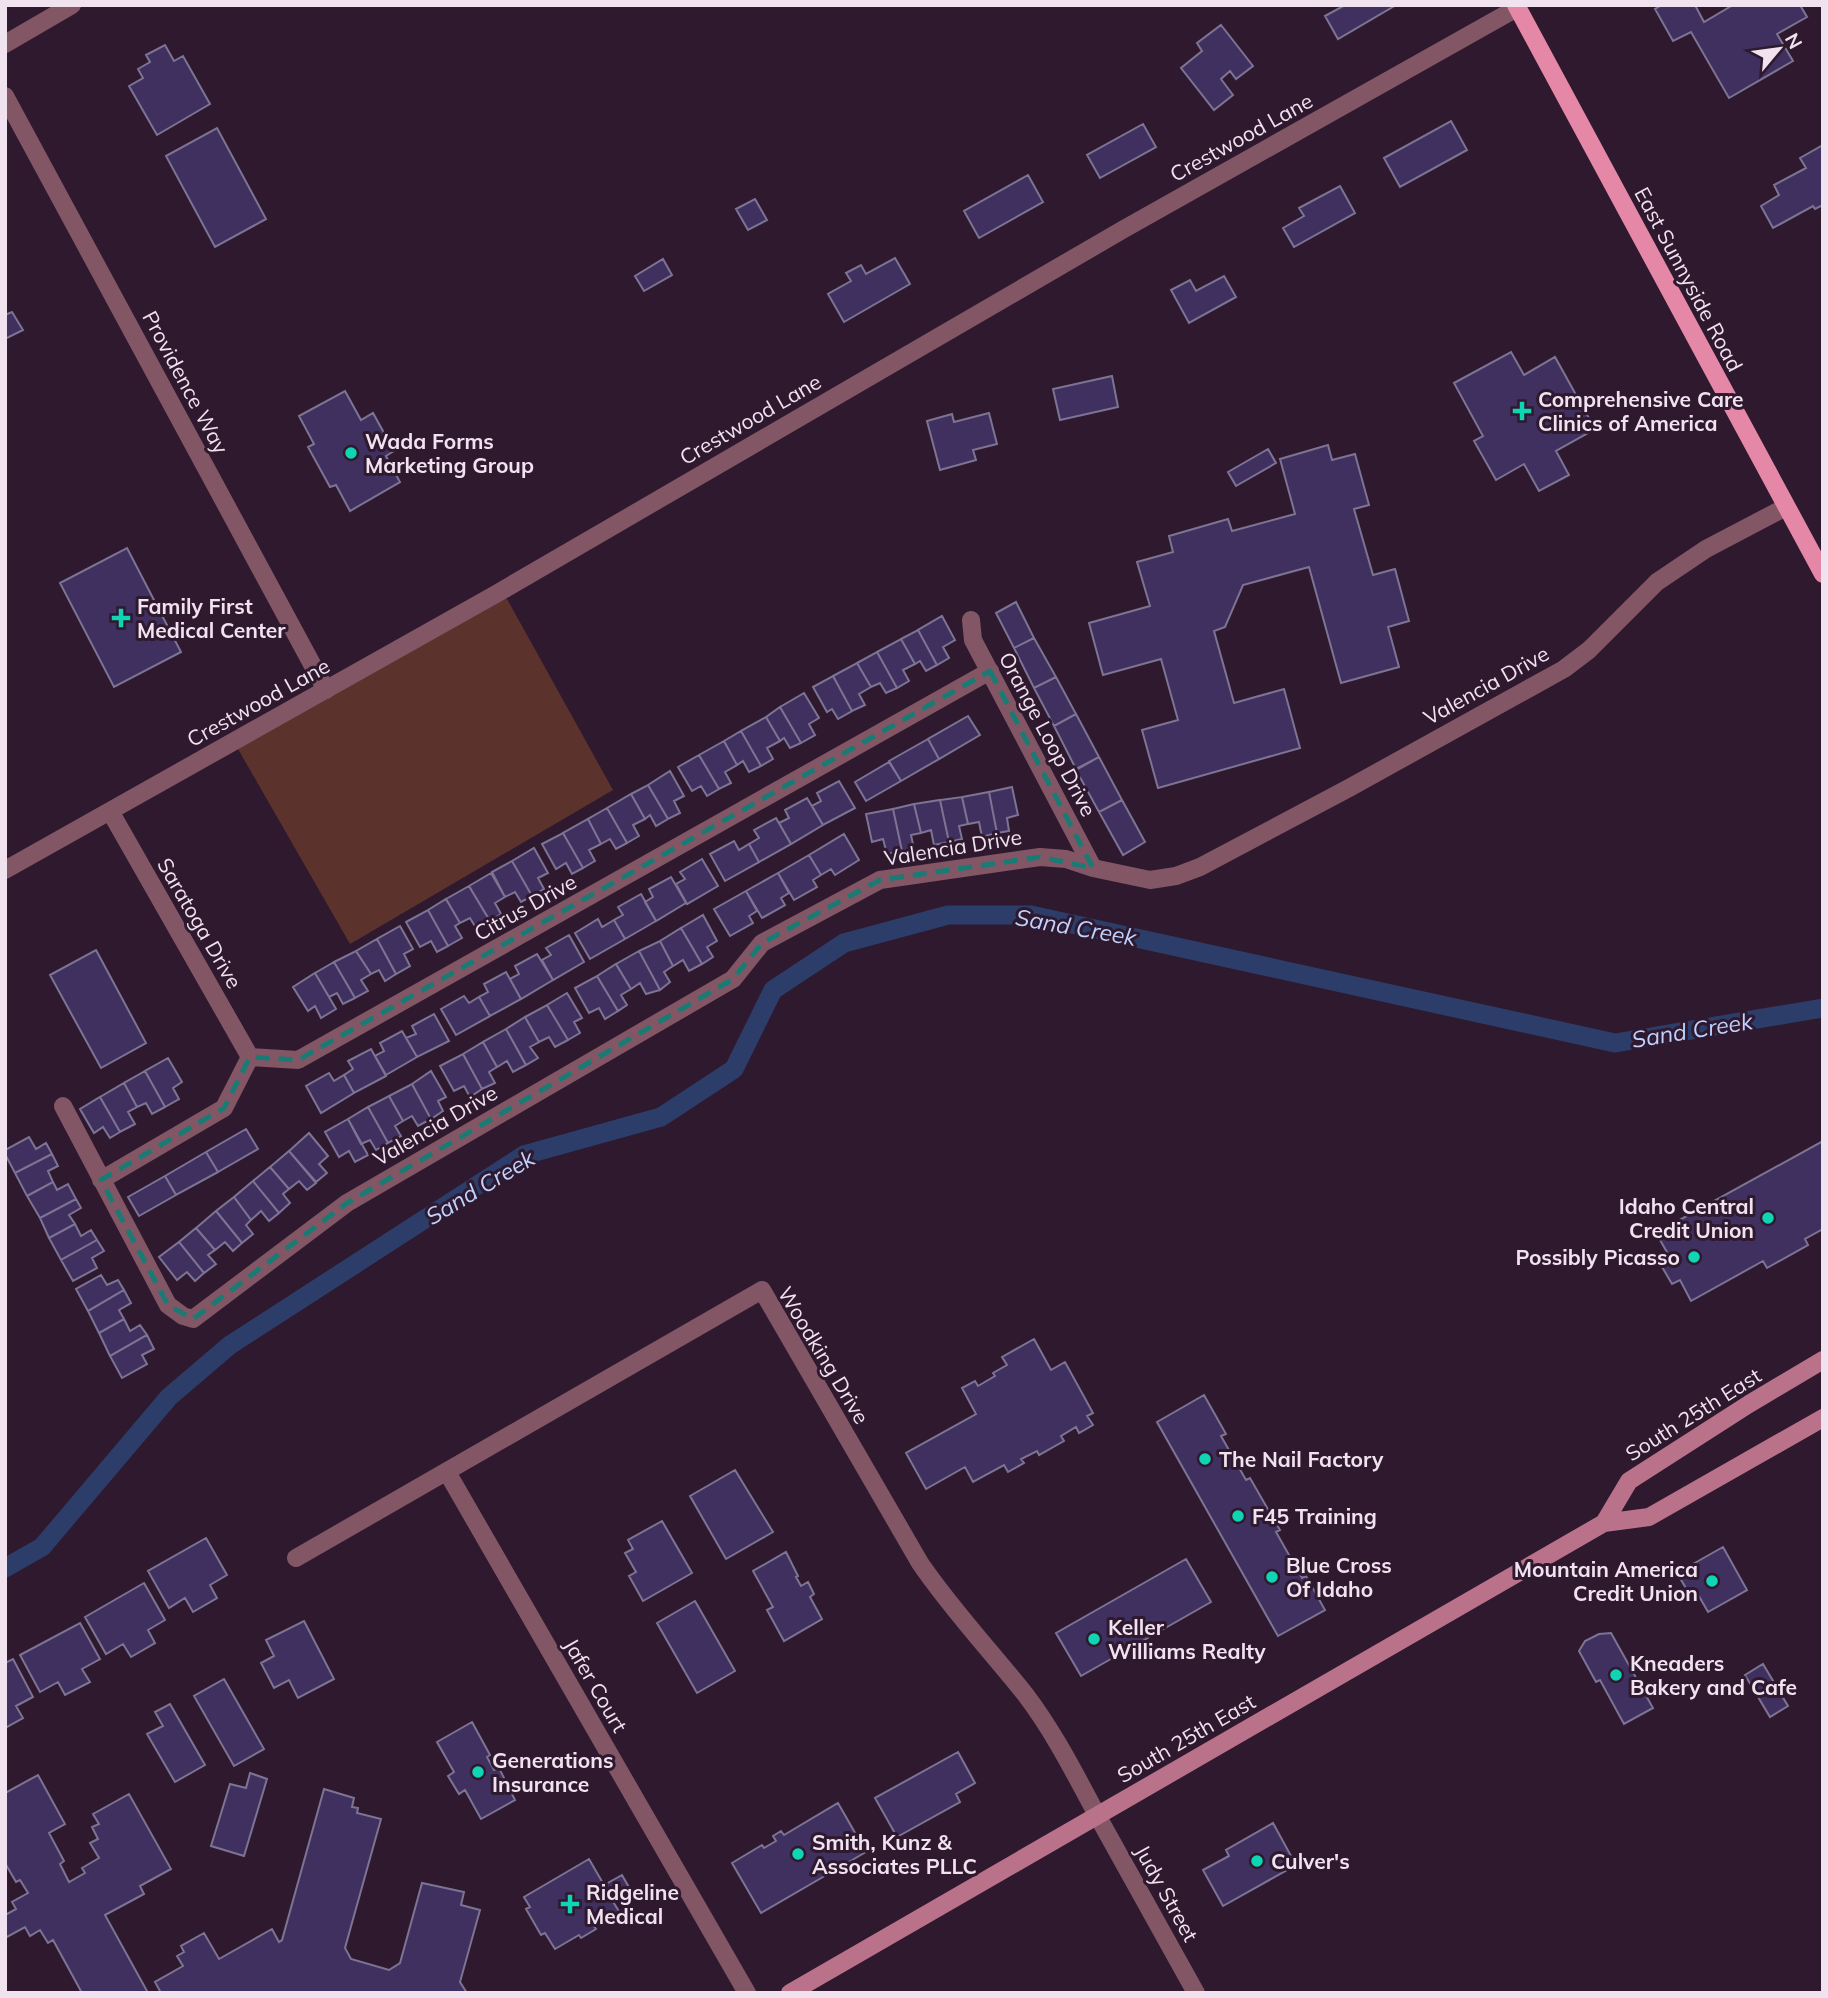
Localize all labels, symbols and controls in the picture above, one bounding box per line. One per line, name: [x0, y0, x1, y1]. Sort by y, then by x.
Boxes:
north arrow: [1744, 14, 1814, 84]
text: N: [1780, 29, 1808, 53]
street label: Crestwood Lane: [1165, 87, 1317, 187]
street label: East Sunnyside Road: [1629, 182, 1749, 376]
street label: Providence Way: [137, 306, 235, 458]
street label: Crestwood Lane: [675, 368, 825, 470]
place label: Comprehensive Care Clinics of America: [1538, 386, 1744, 436]
marker: Comprehensive Care Clinics of America: [1512, 401, 1532, 421]
place label: Wada Forms Marketing Group: [365, 428, 534, 478]
marker: Wada Forms Marketing Group: [343, 445, 359, 461]
place label: Family First Medical Center: [137, 593, 286, 643]
marker: Family First Medical Center: [111, 608, 131, 628]
street label: Valencia Drive: [1419, 640, 1553, 730]
street label: Orange Loop Drive: [994, 647, 1102, 821]
street label: Crestwood Lane: [182, 652, 334, 752]
street label: Valencia Drive: [882, 823, 1024, 871]
street label: Saratoga Drive: [152, 853, 248, 993]
street label: Citrus Drive: [469, 868, 581, 946]
water label: Sand Creek: [1013, 902, 1140, 952]
water label: Sand Creek: [1629, 1006, 1756, 1054]
street label: Valencia Drive: [368, 1079, 502, 1171]
water label: Sand Creek: [420, 1143, 541, 1231]
place label: Idaho Central Credit Union: [1619, 1193, 1754, 1243]
marker: Idaho Central Credit Union: [1760, 1210, 1776, 1226]
place label: Possibly Picasso: [1515, 1244, 1680, 1270]
marker: Possibly Picasso: [1686, 1249, 1702, 1265]
street label: Woodking Drive: [773, 1282, 875, 1428]
street label: South 25th East: [1620, 1362, 1766, 1466]
place label: The Nail Factory: [1219, 1446, 1384, 1472]
marker: The Nail Factory: [1197, 1451, 1213, 1467]
place label: F45 Training: [1252, 1503, 1377, 1529]
marker: F45 Training: [1230, 1508, 1246, 1524]
place label: Blue Cross Of Idaho: [1286, 1552, 1392, 1602]
place label: Mountain America Credit Union: [1514, 1556, 1698, 1606]
marker: Blue Cross Of Idaho: [1264, 1569, 1280, 1585]
marker: Mountain America Credit Union: [1704, 1573, 1720, 1589]
place label: Keller Williams Realty: [1108, 1614, 1266, 1664]
marker: Keller Williams Realty: [1086, 1631, 1102, 1647]
street label: Jafer Court: [559, 1633, 633, 1737]
place label: Kneaders Bakery and Cafe: [1630, 1650, 1797, 1700]
marker: Kneaders Bakery and Cafe: [1608, 1667, 1624, 1683]
street label: South 25th East: [1112, 1688, 1260, 1788]
place label: Generations Insurance: [492, 1747, 613, 1797]
marker: Generations Insurance: [470, 1764, 486, 1780]
place label: Smith, Kunz & Associates PLLC: [812, 1829, 977, 1879]
street label: Judy Street: [1130, 1840, 1204, 1946]
marker: Smith, Kunz & Associates PLLC: [790, 1846, 806, 1862]
place label: Culver's: [1271, 1848, 1350, 1874]
marker: Culver's: [1249, 1853, 1265, 1869]
place label: Ridgeline Medical: [586, 1879, 679, 1929]
marker: Ridgeline Medical: [560, 1894, 580, 1914]

